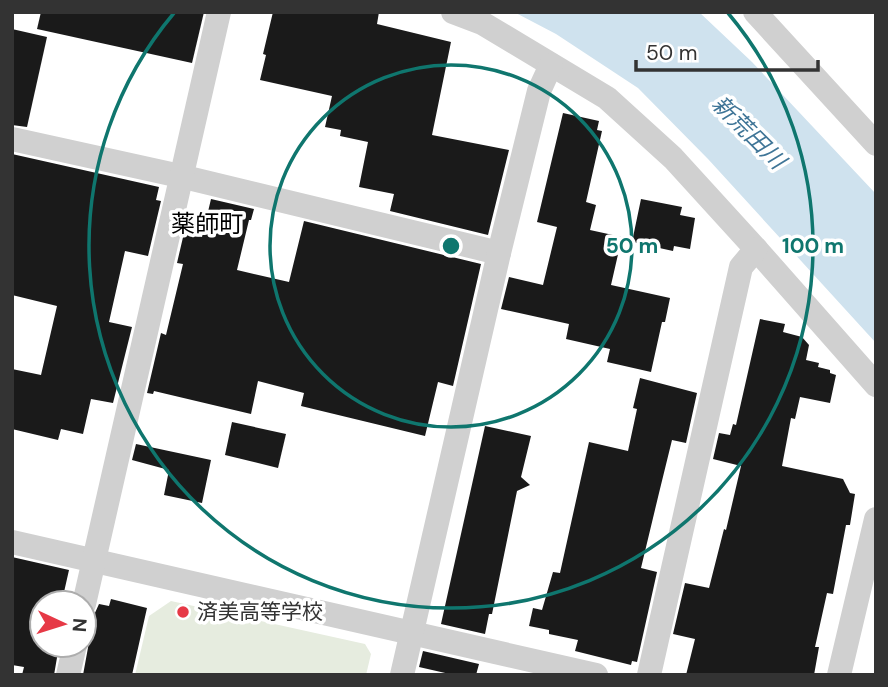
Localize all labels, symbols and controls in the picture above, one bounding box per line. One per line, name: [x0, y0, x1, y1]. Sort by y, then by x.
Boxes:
scale bar: [636, 28, 818, 72]
text: 50 m: [646, 39, 697, 67]
water label: 新荒田川: [706, 89, 794, 177]
district label: 薬師町: [171, 208, 243, 239]
text: 50 m: [606, 232, 658, 260]
text: 100 m: [782, 232, 844, 260]
centre of rings: [439, 234, 463, 258]
north arrow: [28, 589, 98, 659]
place label: 済美高等学校: [197, 598, 323, 626]
marker: 済美高等学校: [175, 604, 191, 620]
text: N: [67, 617, 92, 633]

